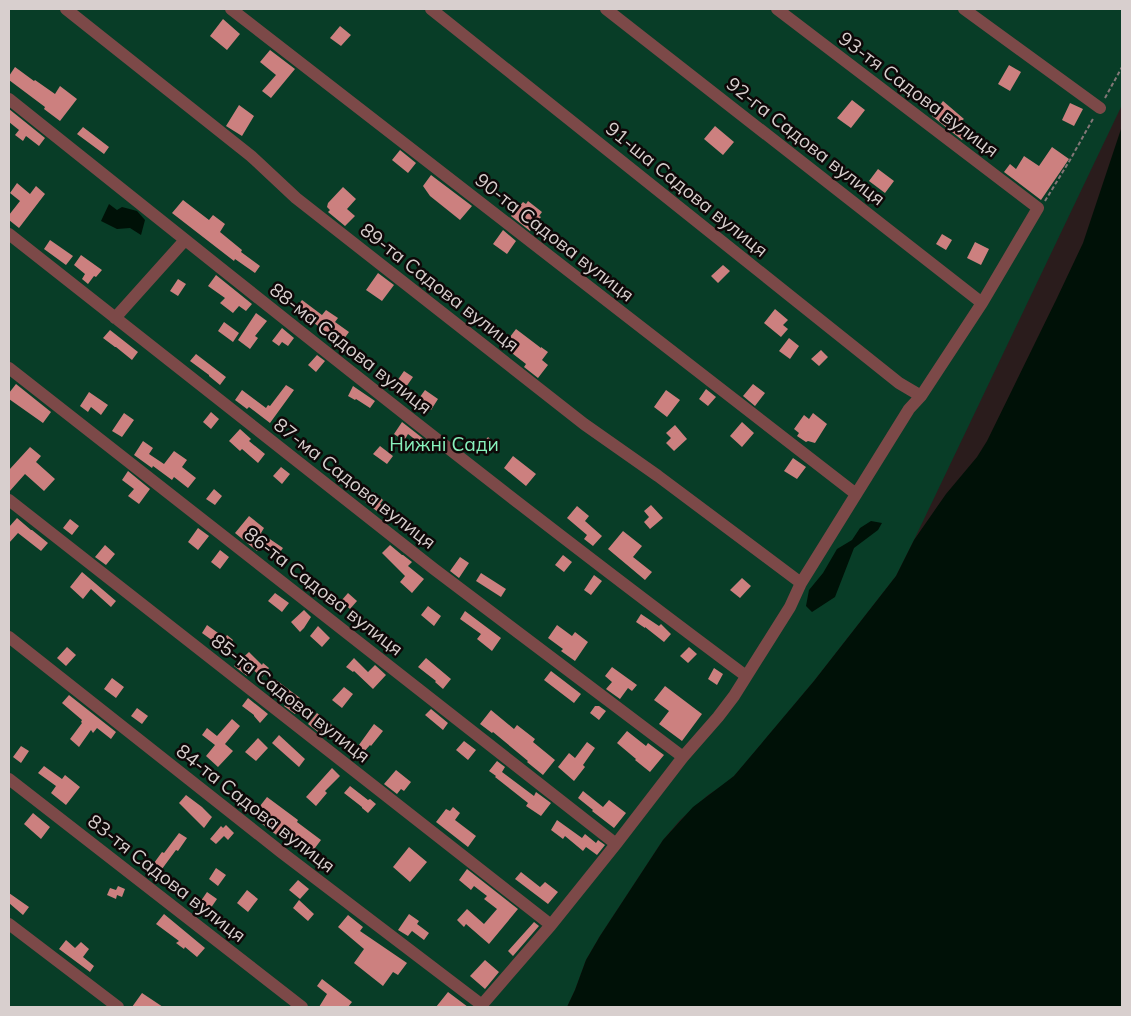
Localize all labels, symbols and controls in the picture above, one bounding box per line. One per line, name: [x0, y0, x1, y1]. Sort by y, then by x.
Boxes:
street label: 93-тя Садова вулиця: [834, 26, 1004, 162]
street label: 92-га Садова вулиця: [722, 72, 890, 210]
street label: 91-ша Садова вулиця: [601, 116, 773, 262]
street label: 90-та Садова вулиця: [471, 167, 639, 307]
street label: 89-та Садова вулиця: [356, 217, 524, 357]
street label: 88-ма Садова вулиця: [265, 277, 437, 419]
street label: 87-ма Садова вулиця: [269, 412, 441, 554]
park label: Нижні Сади: [389, 432, 499, 456]
street label: 86-та Садова вулиця: [240, 521, 408, 661]
street label: 85-та Садова вулиця: [207, 628, 375, 768]
street label: 84-та Садова вулиця: [172, 738, 340, 878]
street label: 83-тя Садова вулиця: [83, 809, 251, 947]

